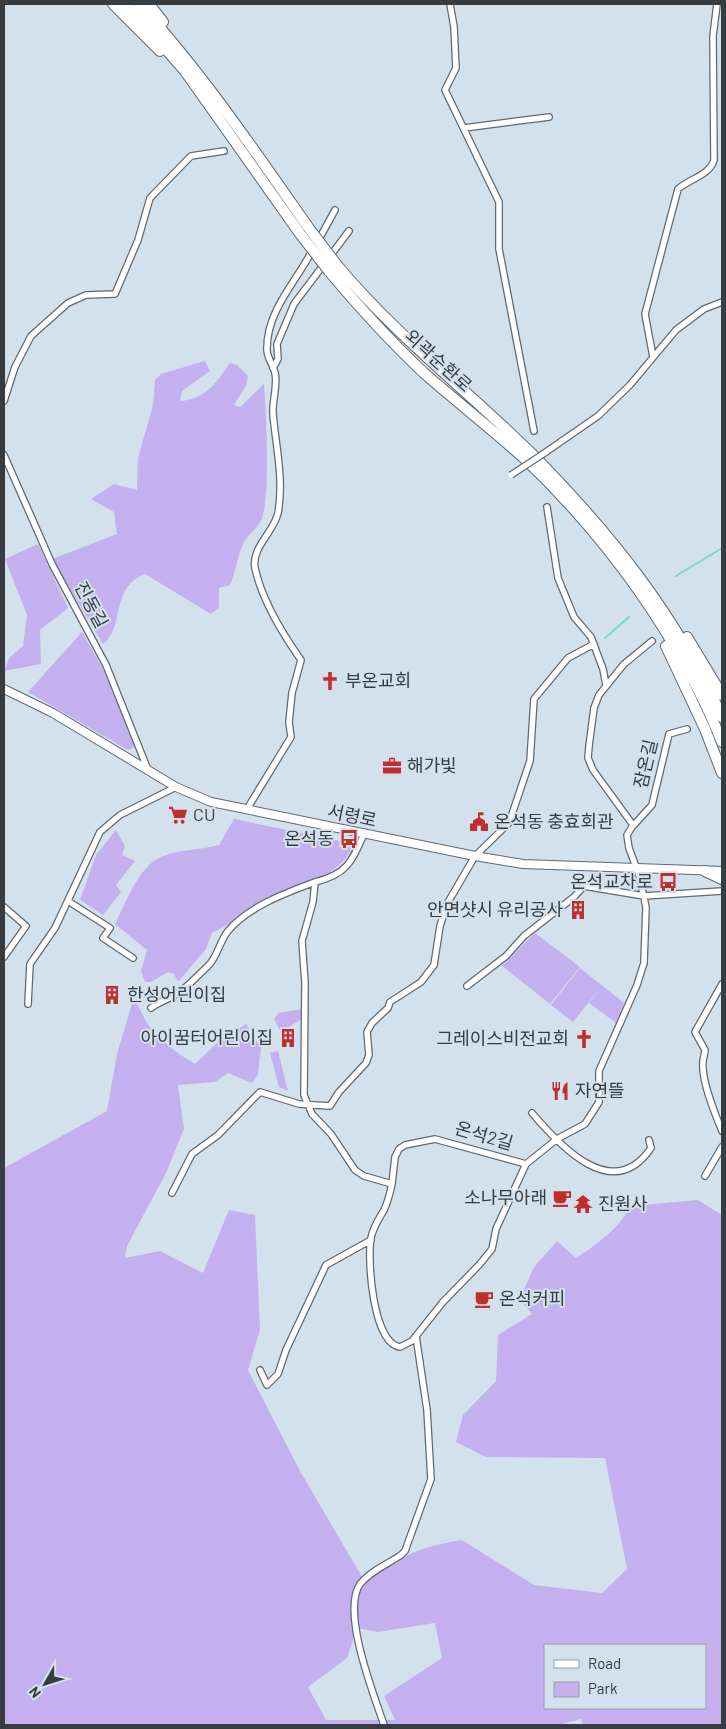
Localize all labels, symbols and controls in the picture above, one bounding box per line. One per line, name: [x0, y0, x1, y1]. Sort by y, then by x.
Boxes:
street label: 외곽순환로: [401, 324, 477, 396]
street label: 진동길: [71, 577, 113, 632]
place label: 부온교회: [345, 669, 411, 691]
church icon: 부온교회: [319, 670, 341, 692]
street label: 잠온길: [629, 737, 661, 790]
place label: 해가빛: [407, 754, 457, 776]
office icon: 해가빛: [381, 755, 403, 777]
street label: 서령로: [326, 799, 379, 831]
place label: CU: [193, 803, 216, 825]
supermarket icon: CU: [167, 804, 189, 826]
place label: 온석동 충효회관: [494, 810, 614, 832]
public building icon: 온석동 충효회관: [468, 811, 490, 833]
place label: 온석동: [284, 827, 334, 849]
bus stop icon: 온석동: [338, 828, 360, 850]
place label: 온석교차로: [570, 870, 653, 892]
bus stop icon: 온석교차로: [657, 871, 679, 893]
place label: 안면샷시 유리공사: [427, 898, 563, 920]
building icon: 안면샷시 유리공사: [567, 899, 589, 921]
place label: 한성어린이집: [127, 983, 226, 1005]
building icon: 한성어린이집: [101, 984, 123, 1006]
place label: 아이꿈터어린이집: [141, 1026, 273, 1048]
building icon: 아이꿈터어린이집: [277, 1027, 299, 1049]
place label: 그레이스비전교회: [437, 1027, 569, 1049]
church icon: 그레이스비전교회: [573, 1028, 595, 1050]
place label: 자연뜰: [575, 1079, 625, 1101]
restaurant icon: 자연뜰: [549, 1080, 571, 1102]
street label: 온석2길: [453, 1116, 516, 1154]
place label: 소나무아래: [464, 1186, 547, 1208]
cafe icon: 소나무아래: [551, 1187, 573, 1209]
place label: 진원사: [598, 1192, 648, 1214]
temple icon: 진원사: [572, 1193, 594, 1215]
place label: 온석커피: [499, 1287, 565, 1309]
cafe icon: 온석커피: [473, 1288, 495, 1310]
legend: [544, 1644, 706, 1709]
text: Road: [588, 1654, 621, 1672]
north arrow: [20, 1659, 70, 1709]
text: Park: [588, 1679, 618, 1697]
text: N: [25, 1684, 44, 1701]

